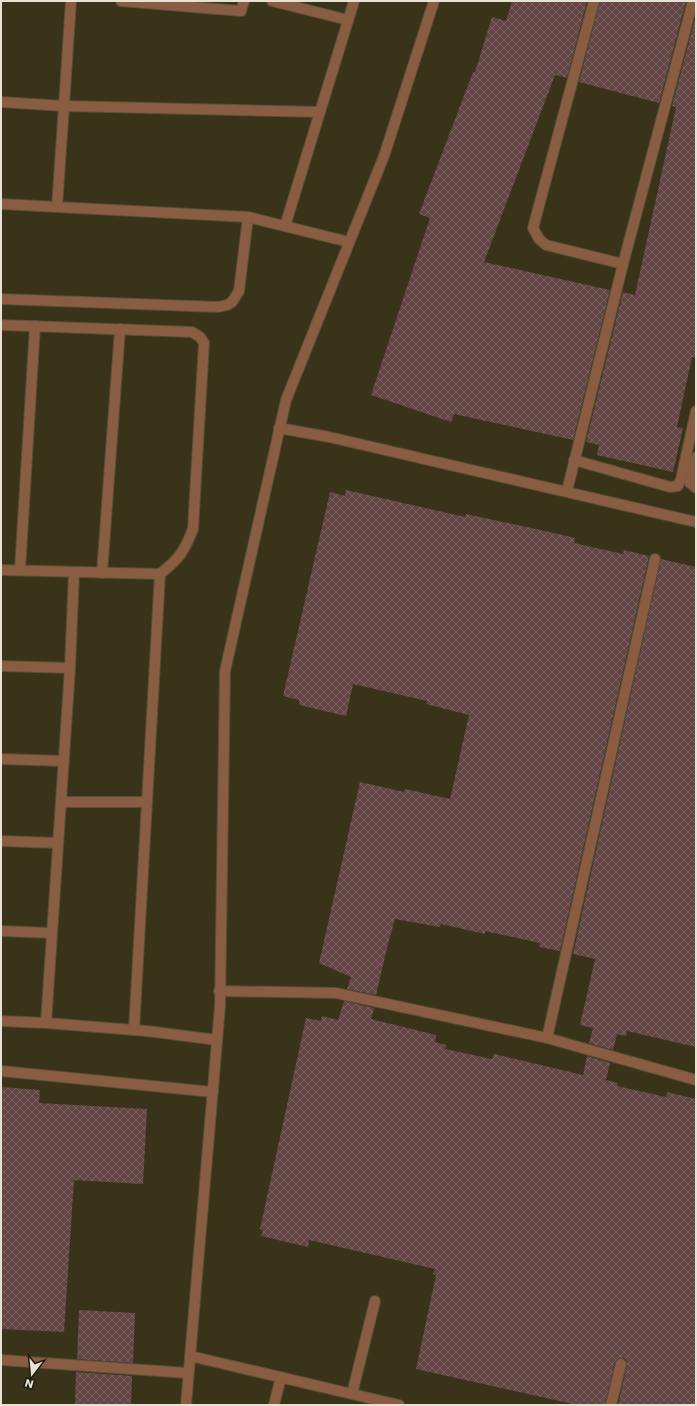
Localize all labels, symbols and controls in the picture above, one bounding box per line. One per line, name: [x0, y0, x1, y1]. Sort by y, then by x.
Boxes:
north arrow: [12, 1354, 52, 1394]
text: N: [23, 1375, 35, 1392]

